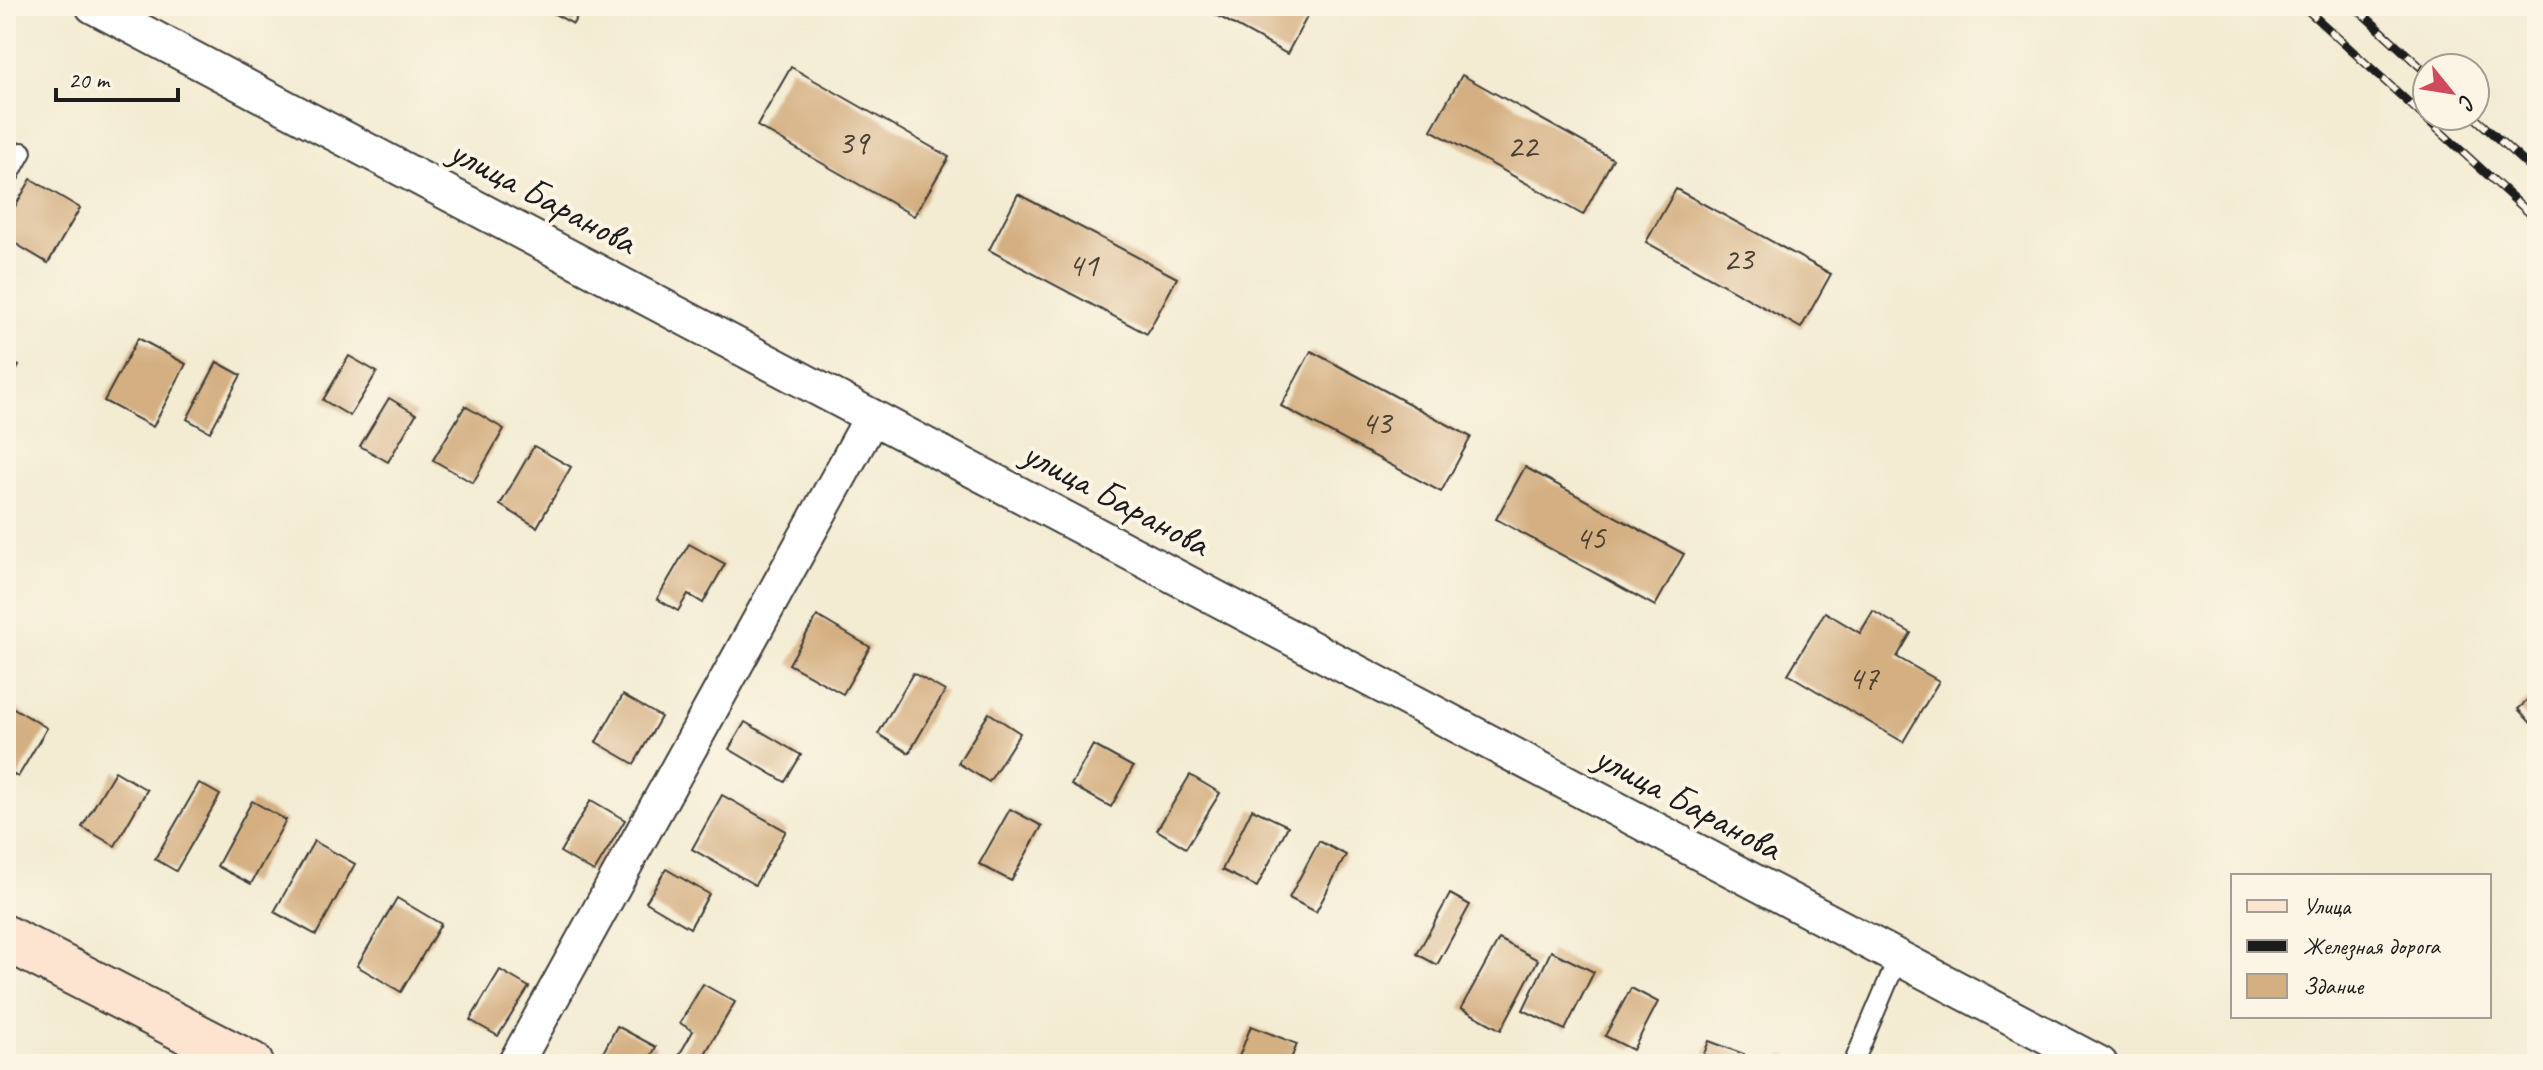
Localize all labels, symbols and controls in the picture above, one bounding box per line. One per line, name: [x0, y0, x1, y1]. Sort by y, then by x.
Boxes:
scale bar: [56, 52, 178, 102]
north arrow: [2411, 52, 2491, 132]
text: 20 m: [68, 65, 111, 95]
text: С: [2451, 90, 2482, 116]
house number: 39: [838, 121, 871, 164]
house number: 22: [1507, 124, 1540, 167]
street label: улица Баранова: [440, 126, 646, 266]
house number: 23: [1723, 237, 1756, 280]
house number: 41: [1068, 243, 1100, 286]
house number: 43: [1361, 401, 1394, 444]
street label: улица Баранова: [1013, 428, 1219, 568]
house number: 45: [1575, 516, 1607, 559]
house number: 47: [1848, 656, 1880, 699]
street label: улица Баранова: [1585, 732, 1791, 872]
legend: [2231, 874, 2491, 1018]
text: Улица: [2303, 891, 2352, 921]
text: Железная дорога: [2303, 931, 2441, 961]
text: Здание: [2303, 971, 2365, 1001]

